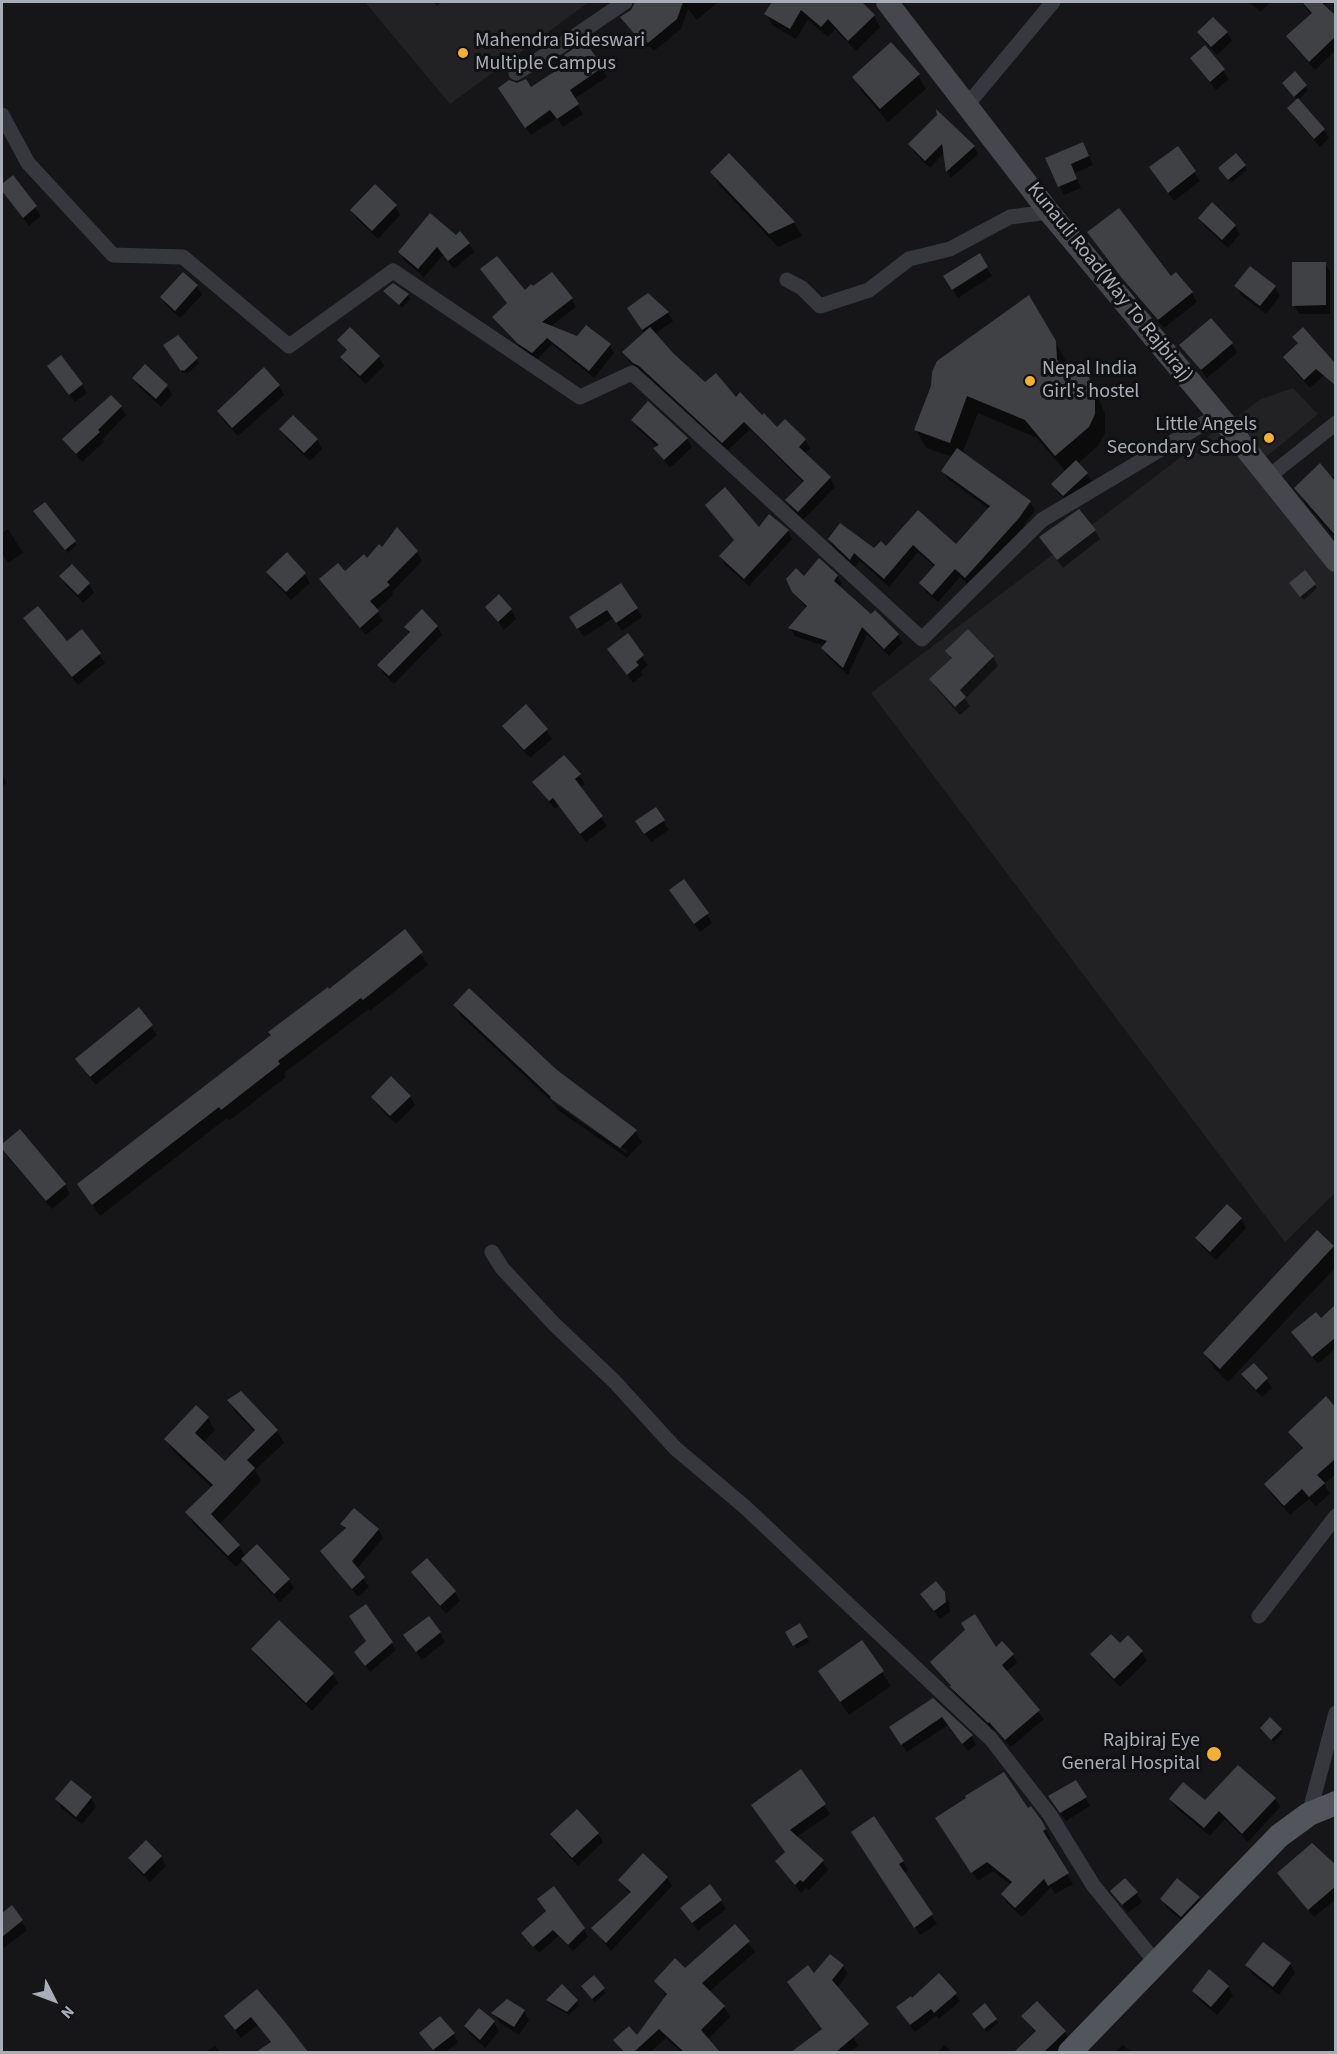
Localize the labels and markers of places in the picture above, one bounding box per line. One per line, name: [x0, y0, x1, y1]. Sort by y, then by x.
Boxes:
place label: Mahendra Bideswari Multiple Campus: [475, 30, 645, 77]
marker: Mahendra Bideswari Multiple Campus: [456, 46, 470, 60]
place label: Nepal India Girl's hostel: [1042, 358, 1139, 405]
marker: Nepal India Girl's hostel: [1023, 374, 1037, 388]
place label: Little Angels Secondary School: [1106, 414, 1257, 461]
marker: Little Angels Secondary School: [1262, 431, 1276, 445]
place label: Rajbiraj Eye General Hospital: [1061, 1730, 1200, 1777]
marker: Rajbiraj Eye General Hospital: [1205, 1745, 1223, 1763]

